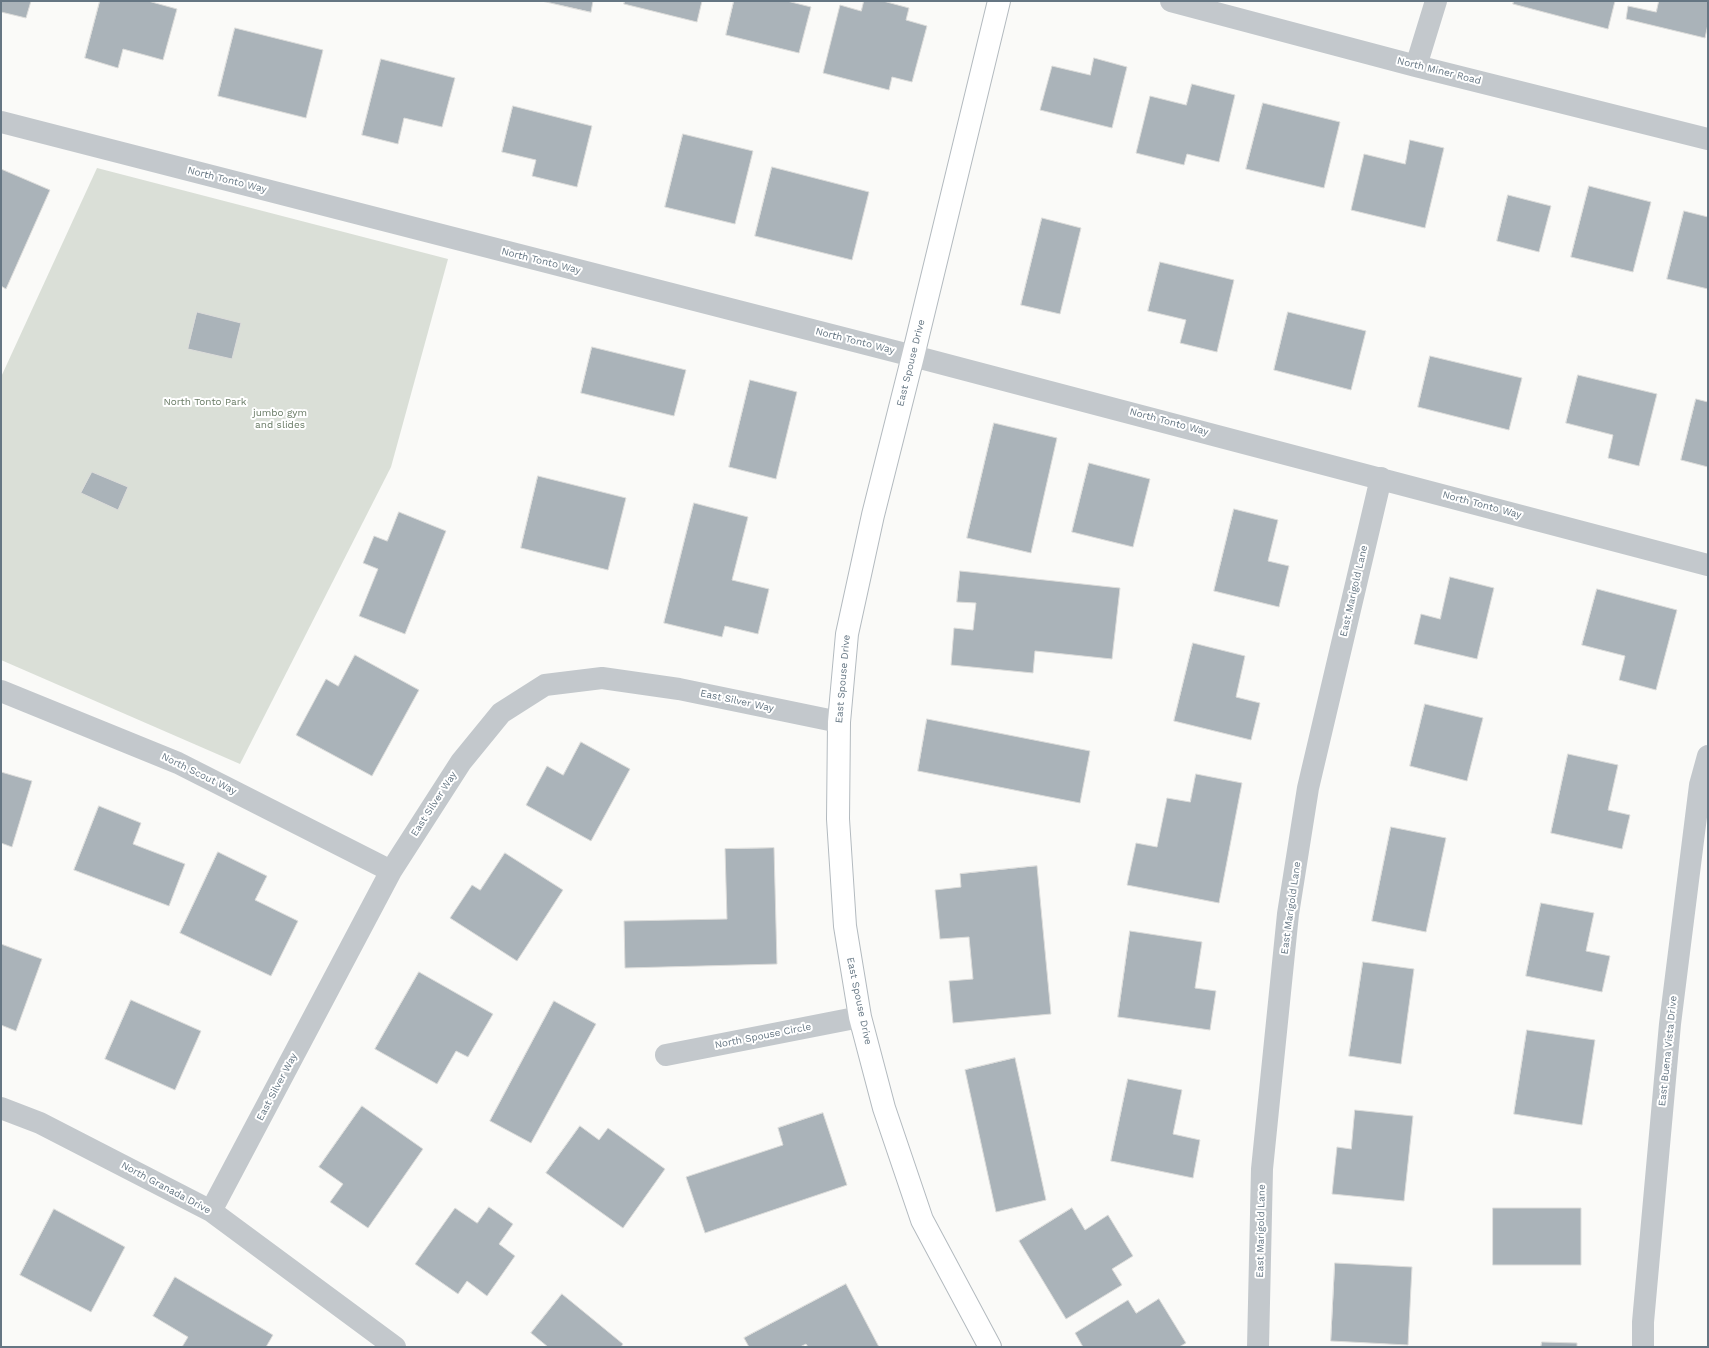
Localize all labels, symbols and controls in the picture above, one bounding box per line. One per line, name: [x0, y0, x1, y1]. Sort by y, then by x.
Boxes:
street label: North Miner Road: [1396, 55, 1482, 87]
street label: North Tonto Way: [186, 164, 268, 196]
street label: North Tonto Way: [500, 245, 582, 277]
street label: East Spouse Drive: [894, 318, 928, 408]
street label: North Tonto Way: [814, 325, 896, 357]
park label: North Tonto Park: [164, 396, 246, 408]
street label: North Tonto Way: [1128, 406, 1210, 438]
park label: jumbo gym and slides: [253, 407, 307, 430]
street label: North Tonto Way: [1441, 489, 1523, 521]
street label: East Marigold Lane: [1338, 544, 1370, 638]
street label: East Spouse Drive: [833, 634, 853, 724]
street label: East Silver Way: [699, 687, 775, 715]
street label: North Scout Way: [159, 751, 239, 797]
street label: East Silver Way: [409, 769, 459, 839]
street label: East Marigold Lane: [1279, 861, 1303, 955]
street label: East Spouse Drive: [844, 956, 874, 1046]
street label: East Buena Vista Drive: [1656, 995, 1680, 1107]
street label: North Spouse Circle: [714, 1021, 812, 1051]
street label: East Silver Way: [254, 1051, 300, 1123]
street label: North Granada Drive: [119, 1159, 213, 1217]
street label: East Marigold Lane: [1254, 1184, 1268, 1278]

